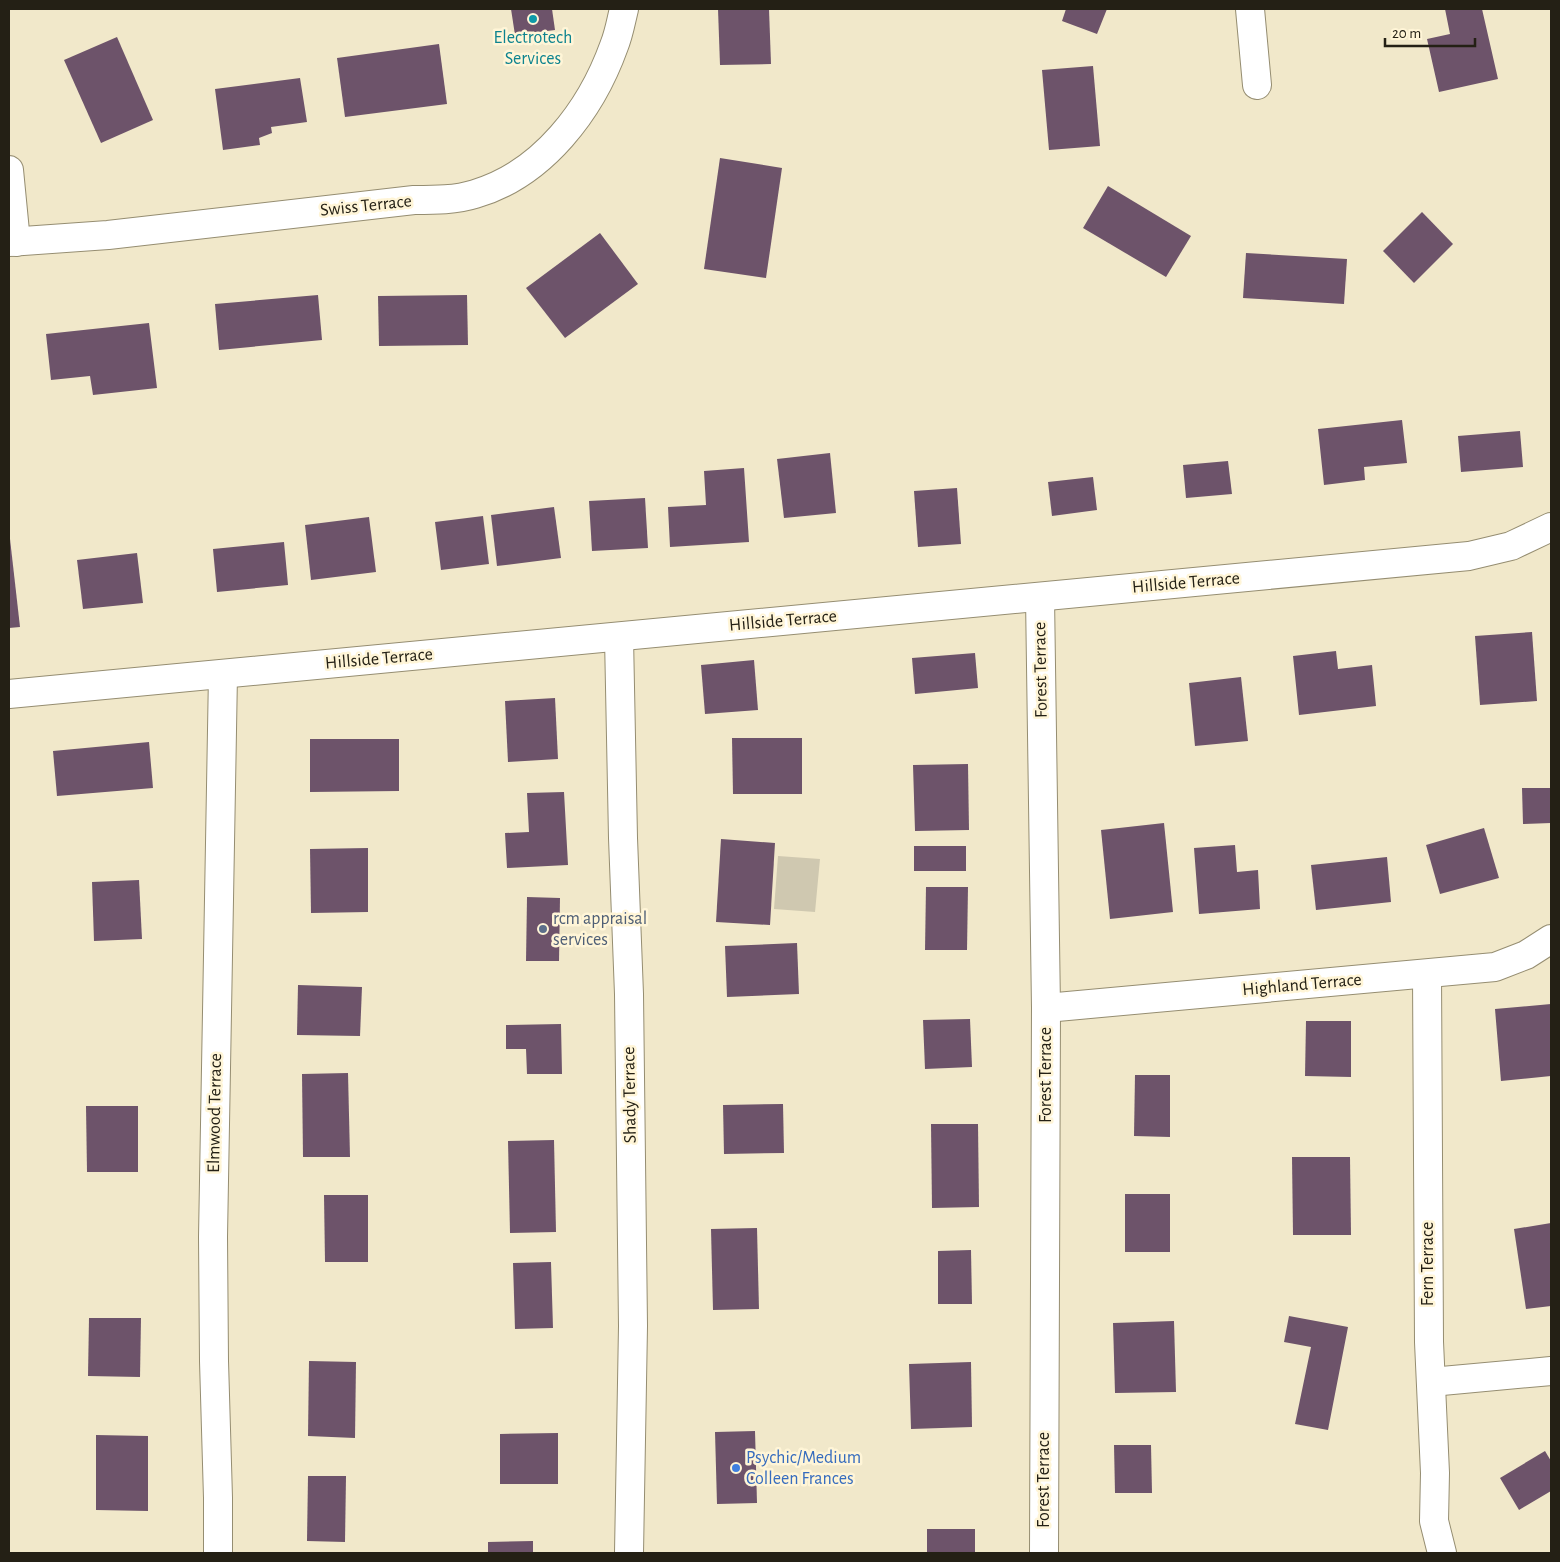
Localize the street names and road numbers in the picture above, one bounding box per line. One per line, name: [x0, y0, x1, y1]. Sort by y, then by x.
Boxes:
street label: Swiss Terrace: [319, 192, 413, 220]
street label: Hillside Terrace: [1131, 569, 1241, 597]
street label: Hillside Terrace: [728, 607, 838, 635]
street label: Forest Terrace: [1031, 622, 1051, 718]
street label: Hillside Terrace: [324, 645, 434, 673]
street label: Highland Terrace: [1242, 971, 1362, 999]
street label: Forest Terrace: [1037, 1027, 1055, 1123]
street label: Shady Terrace: [620, 1046, 640, 1144]
street label: Elmwood Terrace: [205, 1053, 225, 1173]
street label: Fern Terrace: [1419, 1222, 1437, 1306]
street label: Forest Terrace: [1035, 1432, 1053, 1528]

